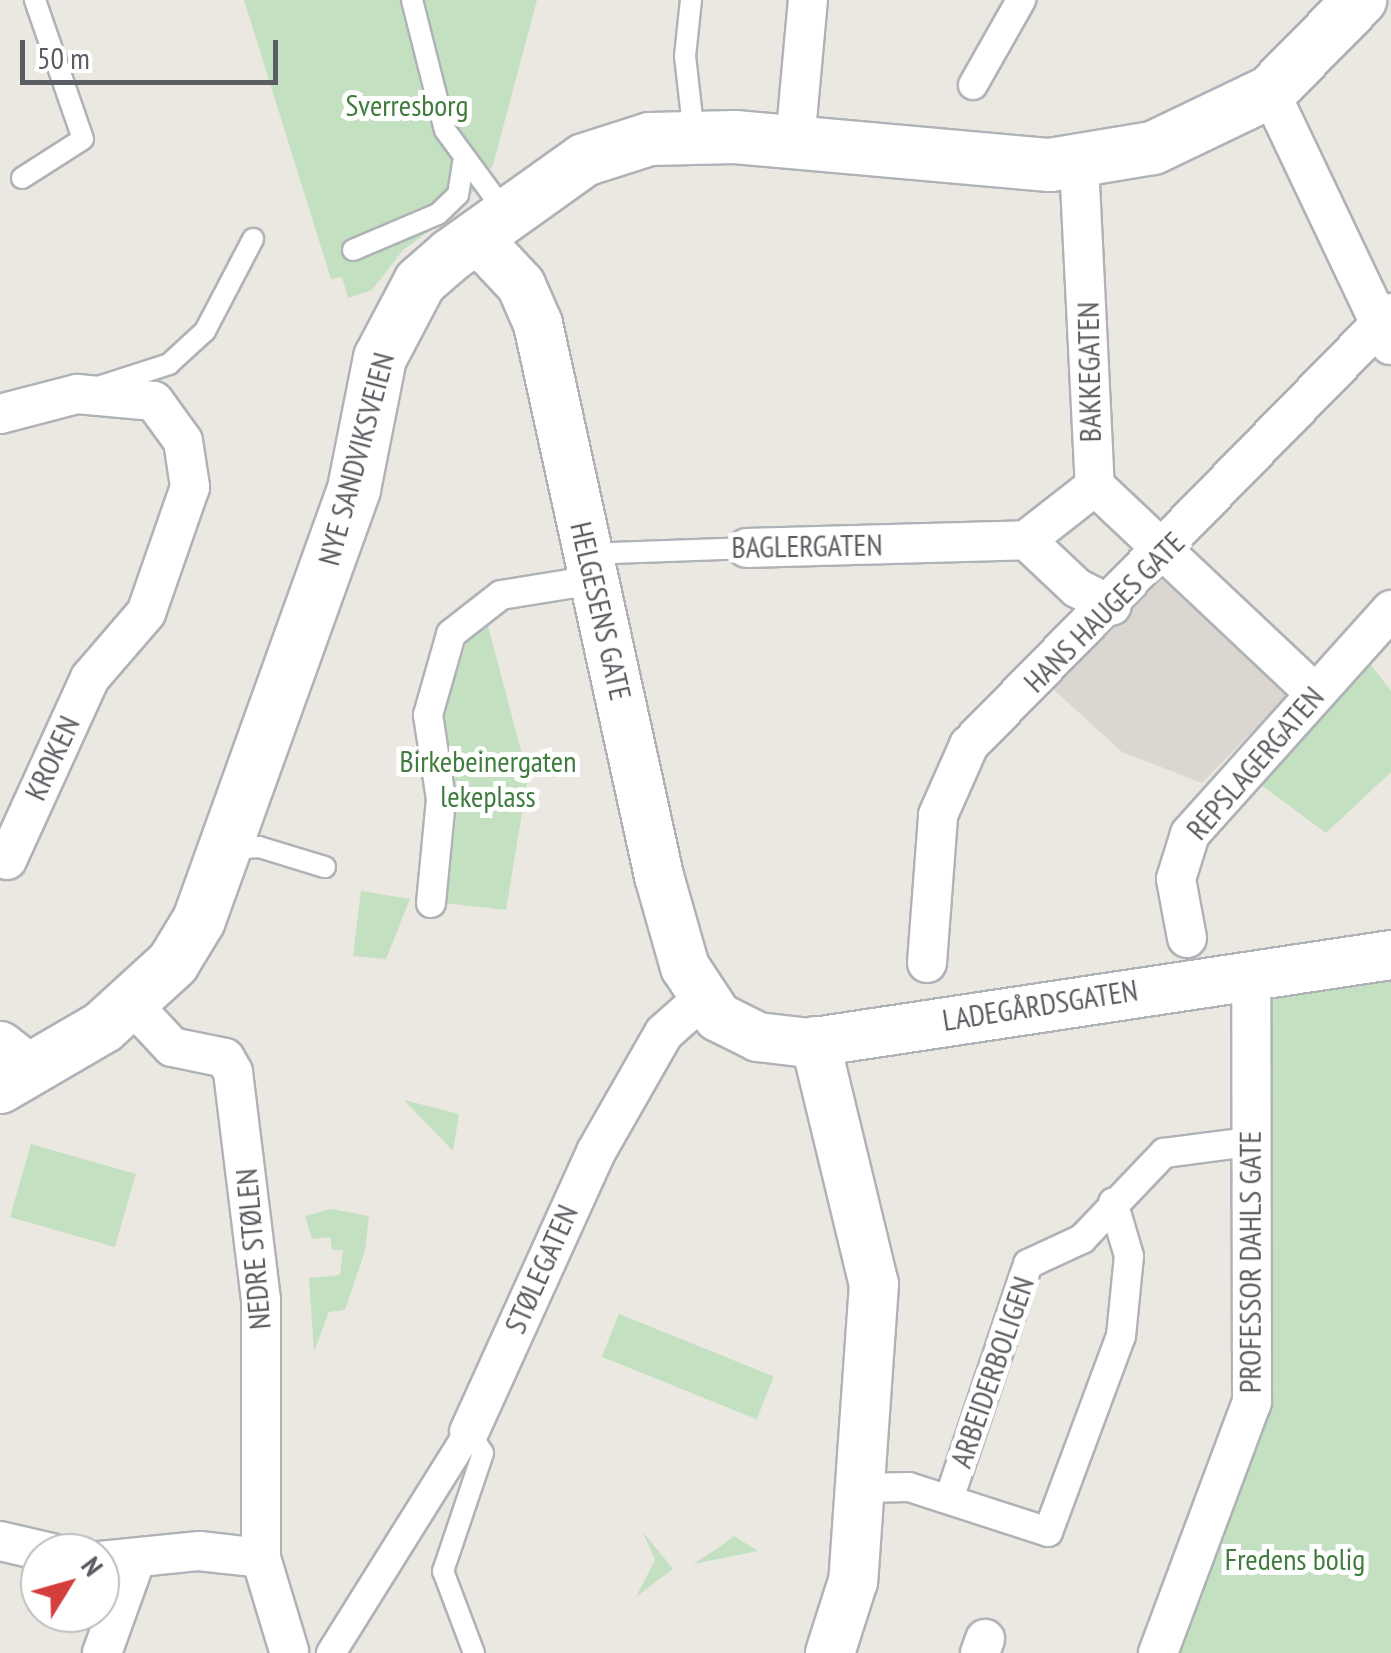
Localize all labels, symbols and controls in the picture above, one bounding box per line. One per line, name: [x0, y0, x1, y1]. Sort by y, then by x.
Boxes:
scale bar: [25, 20, 282, 82]
text: 50 m: [37, 38, 90, 77]
park label: Sverresborg: [346, 87, 468, 123]
street label: BAKKEGATEN: [1070, 301, 1108, 443]
street label: NYE SANDVIKSVEIEN: [310, 349, 402, 569]
street label: HELGESENS GATE: [563, 518, 639, 704]
street label: HANS HAUGES GATE: [1016, 524, 1192, 700]
street label: BAGLERGATEN: [731, 527, 883, 565]
street label: REPSLAGERGATEN: [1179, 679, 1331, 847]
street label: KROKEN: [17, 710, 87, 806]
park label: Birkebeinergaten lekeplass: [400, 743, 576, 814]
street label: LADEGÅRDSGATEN: [940, 972, 1140, 1038]
street label: PROFESSOR DAHLS GATE: [1232, 1131, 1268, 1393]
street label: NEDRE STØLEN: [228, 1167, 278, 1331]
street label: STØLEGATEN: [497, 1199, 585, 1339]
street label: ARBEIDERBOLIGEN: [943, 1272, 1041, 1472]
north arrow: [20, 1533, 120, 1633]
park label: Fredens bolig: [1225, 1541, 1365, 1577]
text: N: [73, 1549, 112, 1583]

